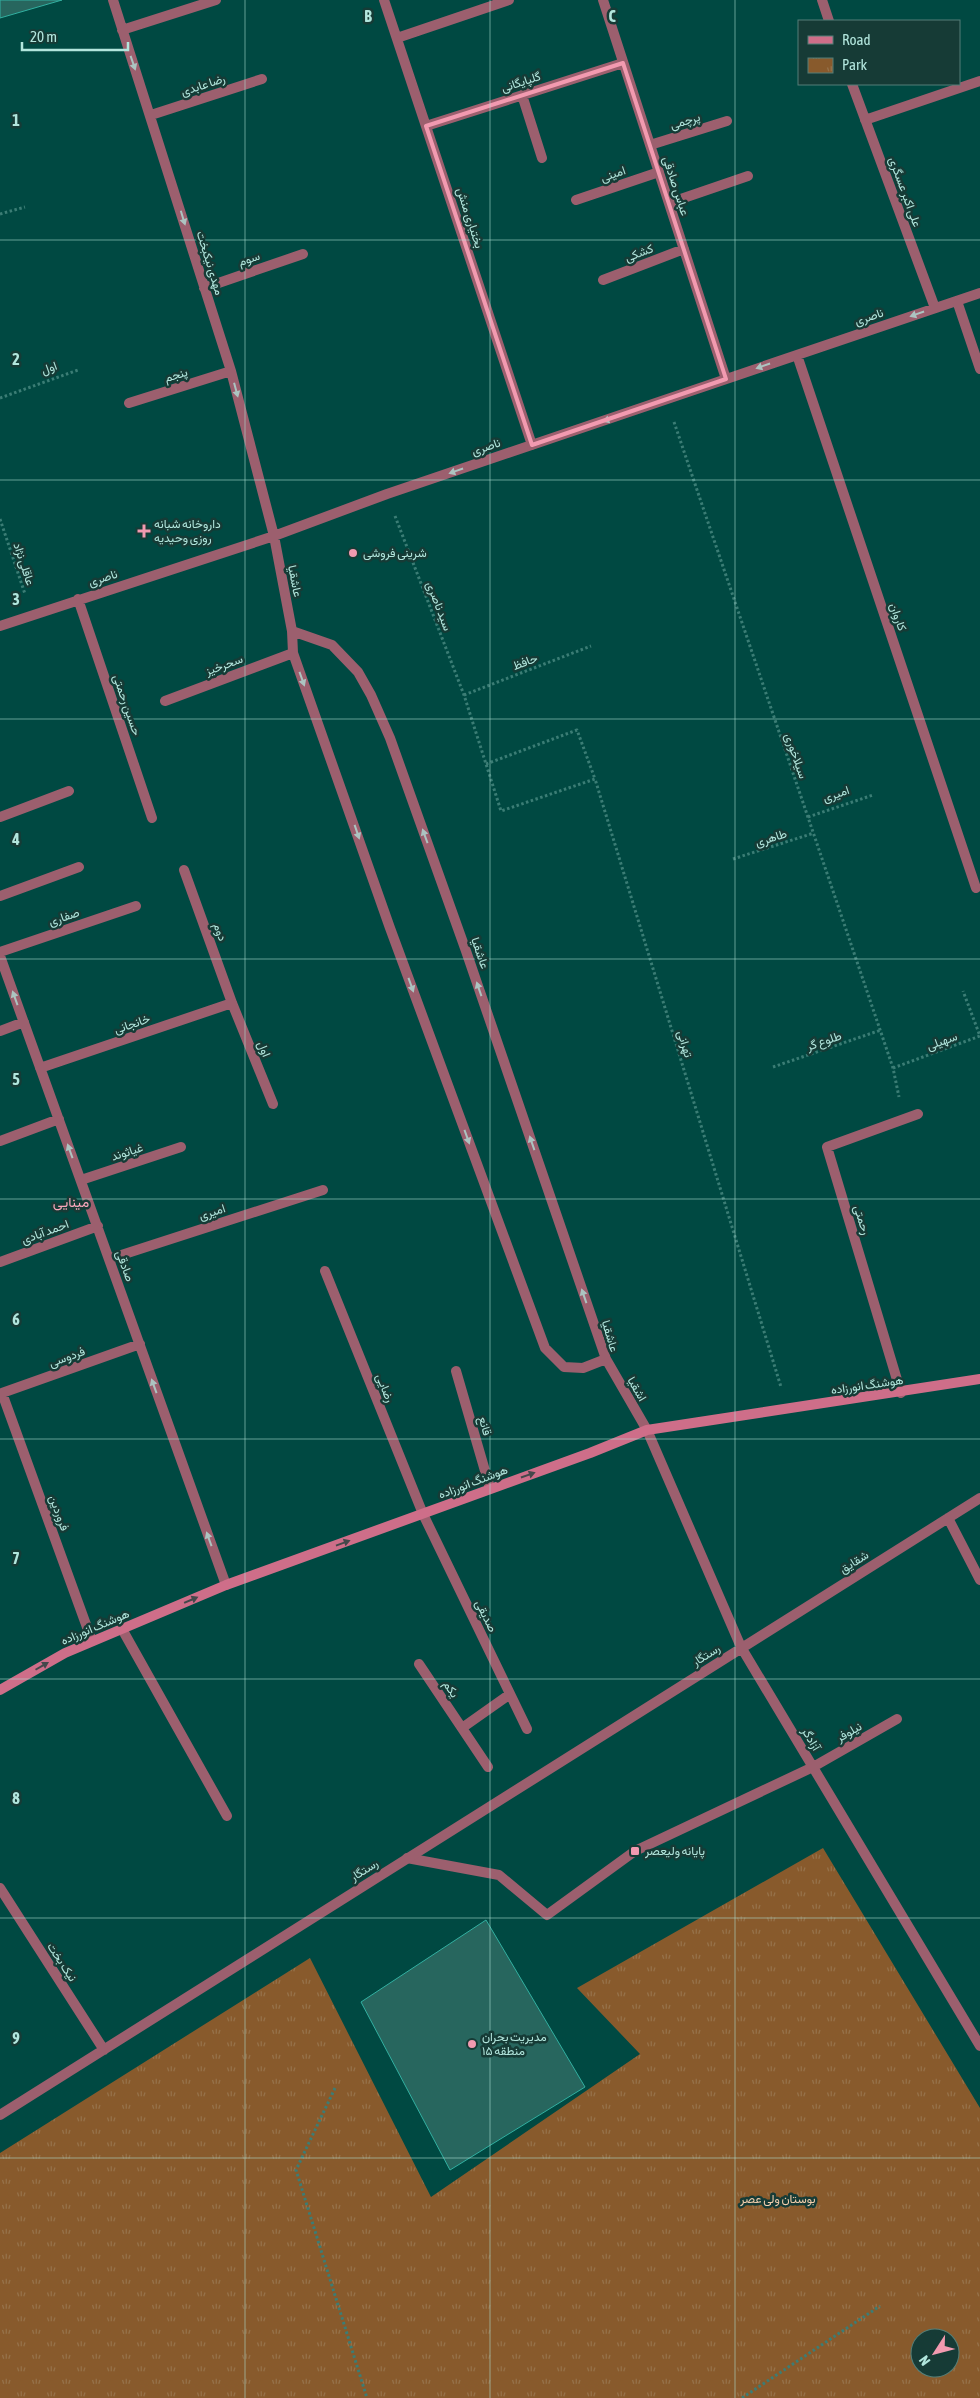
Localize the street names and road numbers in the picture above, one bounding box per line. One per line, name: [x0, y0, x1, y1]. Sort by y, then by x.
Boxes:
street label: گلپایگانی: [499, 69, 543, 96]
street label: رضا عابدی: [179, 71, 227, 100]
street label: پرچمی: [668, 110, 702, 133]
street label: عباس صادقی: [659, 155, 692, 218]
street label: علی اکبر عسگری: [885, 155, 924, 229]
street label: امینی: [599, 163, 628, 186]
street label: بختیاری منش: [453, 186, 486, 250]
street label: مهدی نیکبخت: [193, 229, 226, 297]
street label: کشکی: [623, 241, 656, 266]
street label: سوم: [236, 249, 262, 270]
street label: ناصری: [853, 306, 886, 329]
street label: اول: [39, 359, 59, 378]
street label: پنجم: [163, 365, 190, 386]
street label: ناصری: [470, 436, 503, 459]
street label: عاقلی نژاد: [10, 541, 37, 588]
street label: عاشقیا: [285, 564, 305, 598]
street label: ناصری: [87, 567, 120, 590]
street label: سید ناصری: [422, 579, 455, 633]
street label: کاروان: [886, 601, 909, 633]
street label: حافظ: [510, 651, 540, 673]
street label: سحرخیز: [202, 652, 245, 679]
street label: حسین رحمتی: [109, 673, 144, 738]
street label: سیلاخوری: [781, 732, 810, 781]
street label: امیری: [821, 783, 851, 806]
street label: طاهری: [753, 826, 789, 851]
street label: صفاری: [47, 905, 82, 930]
street label: دوم: [209, 921, 230, 944]
street label: عاشقیا: [468, 935, 492, 971]
street label: خانجانی: [112, 1011, 152, 1038]
street label: طلوع گر: [804, 1028, 844, 1056]
street label: تهرانی: [673, 1029, 696, 1060]
street label: سهیلی: [925, 1029, 959, 1054]
street label: اول: [254, 1039, 273, 1059]
street label: غیاثوند: [109, 1140, 145, 1165]
street label: امیری: [197, 1201, 227, 1224]
street label: رحمتی: [850, 1204, 873, 1237]
street label: احمد آبادی: [19, 1217, 71, 1248]
street label: صادقی: [112, 1248, 137, 1284]
street label: عاشقیا: [599, 1319, 621, 1353]
street label: فردوسی: [47, 1344, 87, 1371]
street label: رضایی: [372, 1372, 397, 1405]
street label: هوشنگ انورزاده: [830, 1373, 904, 1398]
street label: اشقیا: [625, 1374, 649, 1404]
street label: قانع: [474, 1415, 494, 1438]
street label: هوشنگ انورزاده: [436, 1462, 510, 1503]
street label: فروردین: [45, 1493, 72, 1533]
street label: شقایق: [837, 1548, 872, 1577]
street label: صدیقی: [471, 1598, 500, 1635]
street label: هوشنگ انورزاده: [59, 1606, 132, 1649]
street label: رستگار: [688, 1641, 723, 1670]
street label: یکم: [439, 1678, 462, 1701]
street label: نیلوفر: [833, 1719, 865, 1746]
street label: آزادگر: [797, 1724, 824, 1755]
street label: رستگار: [346, 1856, 381, 1885]
street label: نیک بخت: [44, 1940, 80, 1984]

